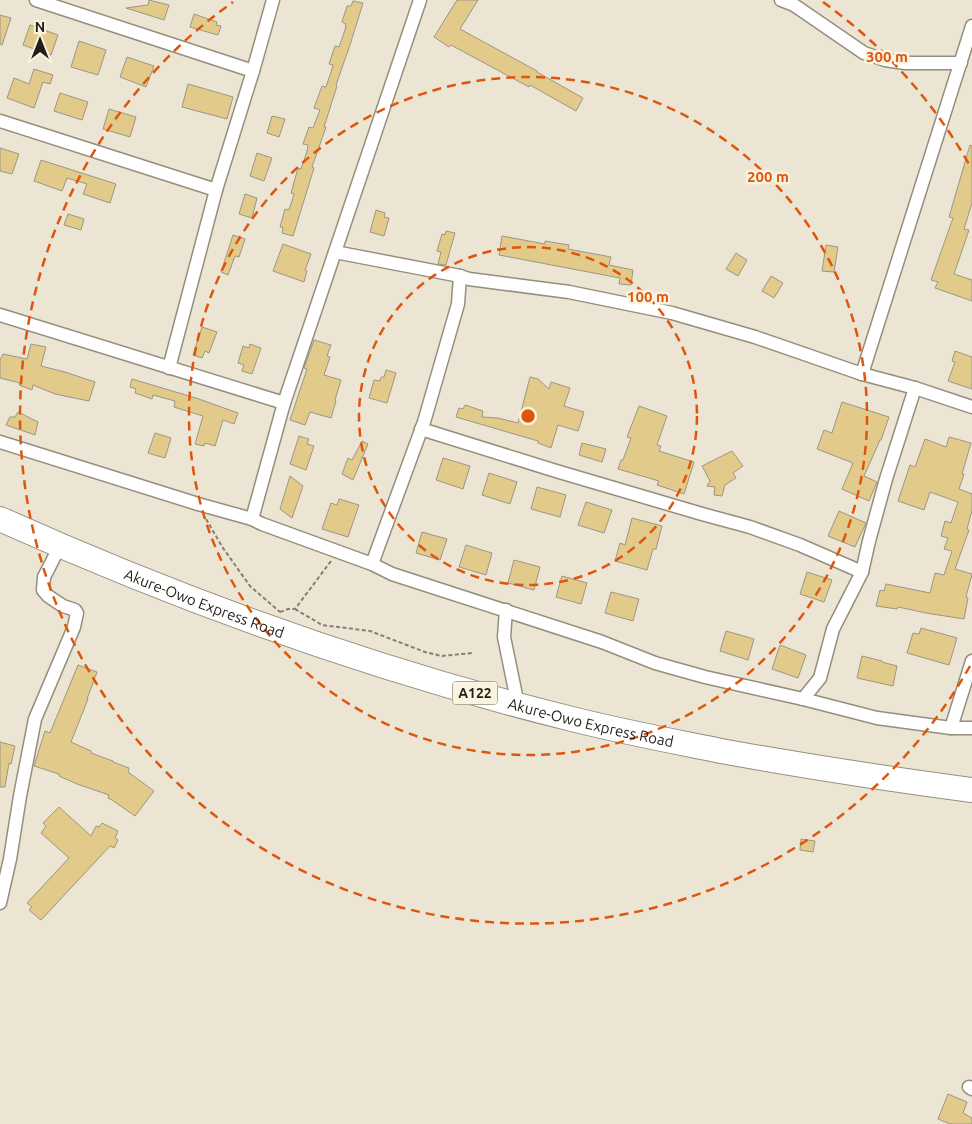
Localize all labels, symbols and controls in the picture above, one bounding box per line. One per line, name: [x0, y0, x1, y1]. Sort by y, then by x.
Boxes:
north arrow: [15, 15, 65, 65]
text: N: [35, 19, 45, 35]
text: 300 m: [866, 48, 908, 65]
text: 200 m: [747, 168, 789, 185]
text: 100 m: [627, 288, 669, 305]
centre of rings: [519, 407, 537, 425]
street label: Akure-Owo Express Road: [122, 565, 287, 641]
road number: A122: [452, 681, 498, 704]
street label: Akure-Owo Express Road: [506, 694, 675, 750]

